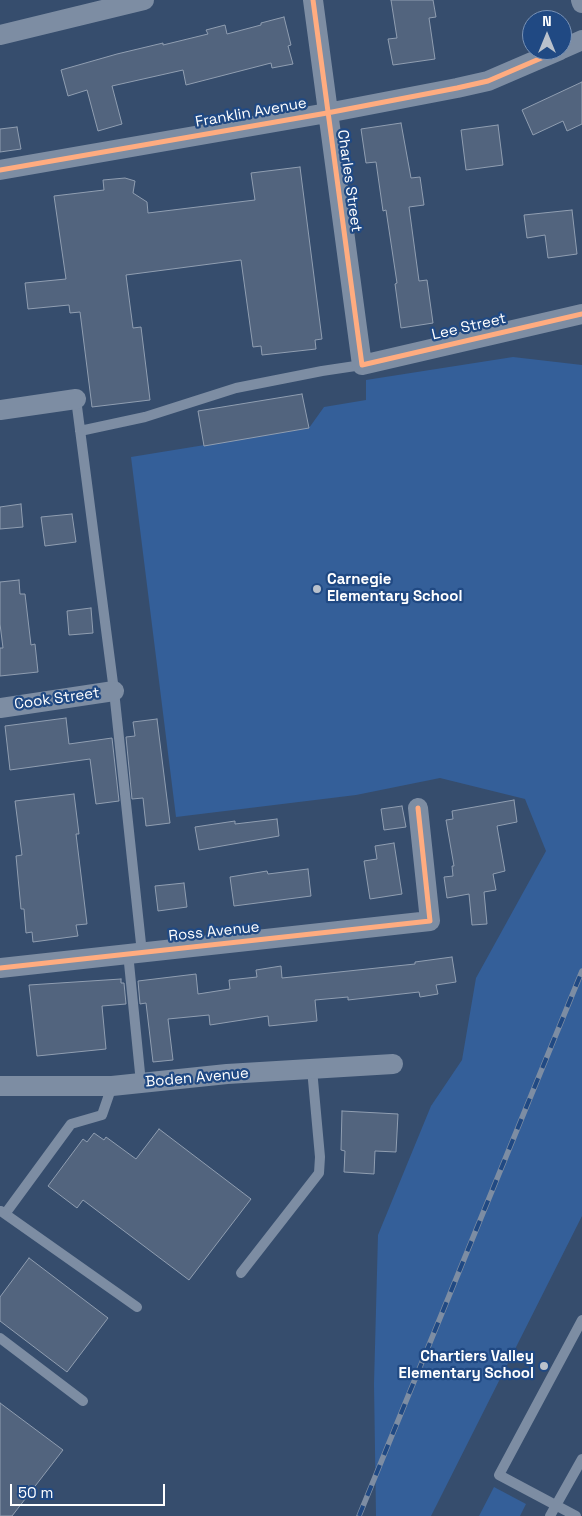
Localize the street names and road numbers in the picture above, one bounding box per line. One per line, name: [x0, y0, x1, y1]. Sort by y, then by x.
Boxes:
street label: Franklin Avenue: [194, 94, 308, 132]
street label: Charles Street: [333, 129, 365, 233]
street label: Lee Street: [430, 310, 508, 344]
street label: Cook Street: [13, 684, 101, 714]
street label: Ross Avenue: [168, 918, 260, 946]
street label: Boden Avenue: [145, 1065, 249, 1091]

